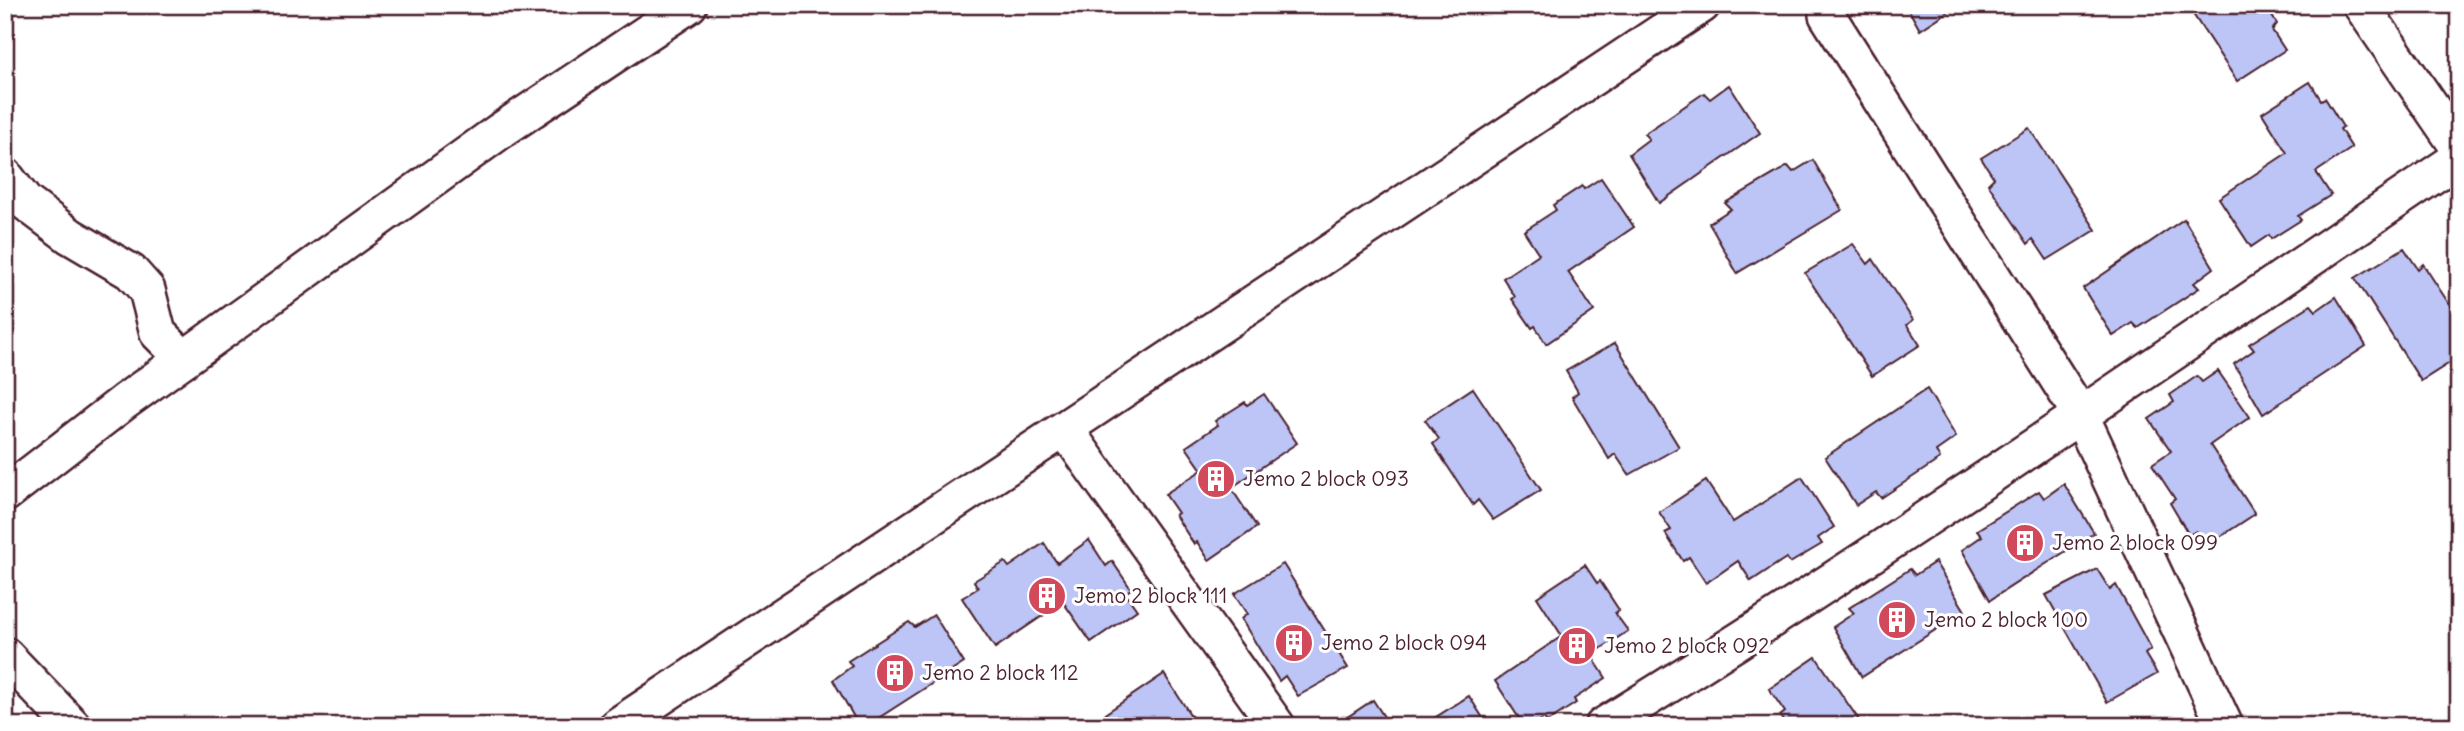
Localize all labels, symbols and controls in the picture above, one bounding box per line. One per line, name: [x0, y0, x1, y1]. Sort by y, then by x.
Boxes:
building icon: Jemo 2 block 093: [1195, 458, 1237, 500]
place label: Jemo 2 block 093: [1243, 465, 1409, 492]
building icon: Jemo 2 block 099: [2004, 522, 2046, 564]
place label: Jemo 2 block 099: [2052, 529, 2218, 556]
building icon: Jemo 2 block 111: [1026, 575, 1068, 617]
place label: Jemo 2 block 111: [1074, 582, 1227, 609]
building icon: Jemo 2 block 100: [1876, 599, 1918, 641]
place label: Jemo 2 block 100: [1924, 606, 2088, 633]
building icon: Jemo 2 block 094: [1273, 622, 1315, 664]
building icon: Jemo 2 block 092: [1556, 625, 1598, 667]
place label: Jemo 2 block 094: [1321, 629, 1487, 656]
place label: Jemo 2 block 092: [1604, 632, 1770, 659]
building icon: Jemo 2 block 112: [874, 652, 916, 694]
place label: Jemo 2 block 112: [922, 659, 1078, 686]

